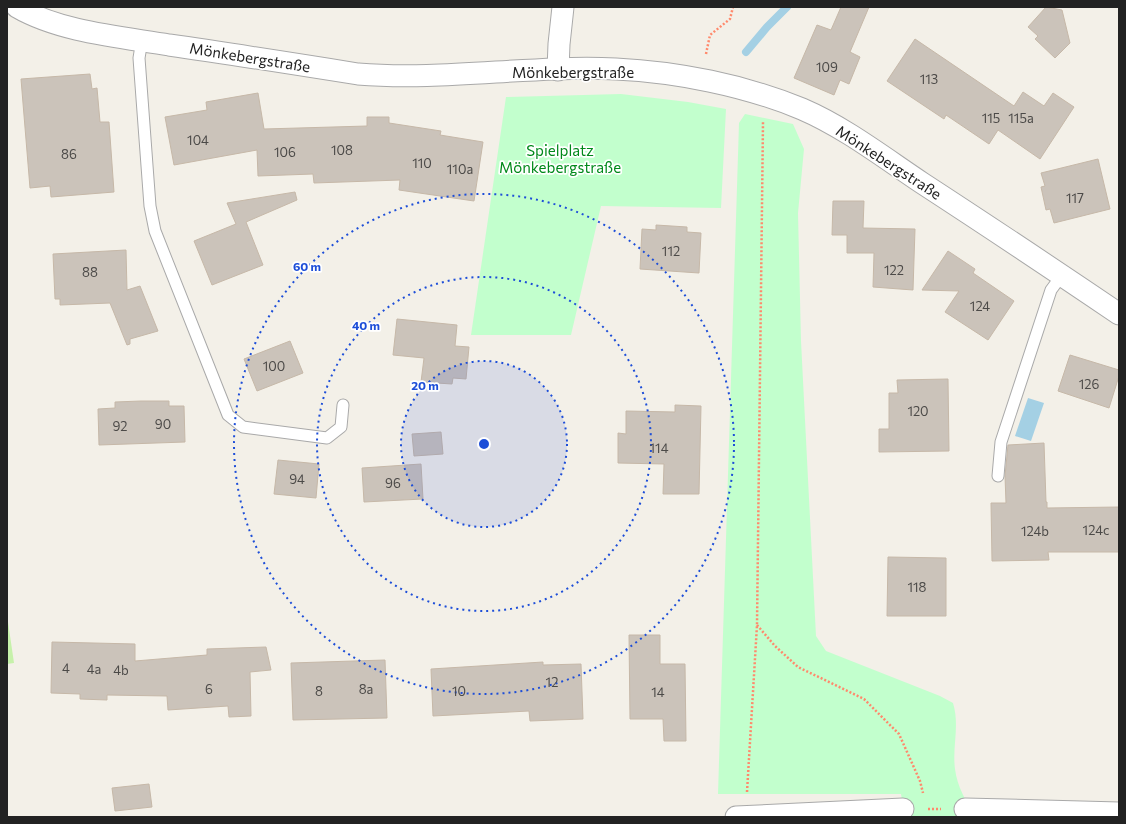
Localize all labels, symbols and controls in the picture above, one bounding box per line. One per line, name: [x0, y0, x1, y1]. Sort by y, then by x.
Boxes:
street label: Mönkebergstraße: [188, 39, 312, 75]
house number: 109: [816, 59, 838, 75]
street label: Mönkebergstraße: [512, 63, 634, 81]
house number: 113: [920, 71, 938, 87]
house number: 115: [982, 110, 1000, 126]
house number: 115a: [1008, 110, 1034, 126]
street label: Mönkebergstraße: [833, 121, 945, 203]
house number: 104: [187, 132, 209, 148]
park label: Spielplatz Mönkebergstraße: [499, 141, 621, 176]
house number: 108: [331, 142, 353, 158]
house number: 106: [274, 144, 296, 160]
house number: 86: [61, 146, 77, 162]
house number: 110: [412, 155, 432, 171]
house number: 110a: [447, 161, 473, 177]
house number: 117: [1066, 190, 1084, 206]
house number: 112: [662, 243, 680, 259]
text: 60 m: [293, 259, 321, 273]
house number: 122: [884, 262, 904, 278]
house number: 88: [82, 264, 98, 280]
house number: 124: [970, 298, 990, 314]
text: 40 m: [352, 318, 380, 332]
house number: 100: [263, 358, 285, 374]
house number: 126: [1079, 376, 1099, 392]
text: 20 m: [411, 378, 439, 392]
house number: 120: [907, 403, 929, 419]
house number: 90: [155, 416, 171, 432]
house number: 92: [112, 418, 128, 434]
centre of rings: [477, 437, 491, 451]
house number: 114: [650, 440, 669, 456]
house number: 94: [289, 471, 305, 487]
house number: 96: [385, 475, 401, 491]
house number: 124c: [1083, 522, 1109, 538]
house number: 124b: [1021, 523, 1049, 539]
house number: 118: [907, 579, 927, 595]
house number: 4: [62, 660, 70, 676]
house number: 4a: [87, 661, 101, 677]
house number: 4b: [113, 662, 129, 678]
house number: 12: [546, 674, 558, 690]
house number: 6: [205, 681, 213, 697]
house number: 8a: [359, 681, 373, 697]
house number: 8: [315, 683, 323, 699]
house number: 10: [452, 683, 466, 699]
house number: 14: [651, 684, 665, 700]

